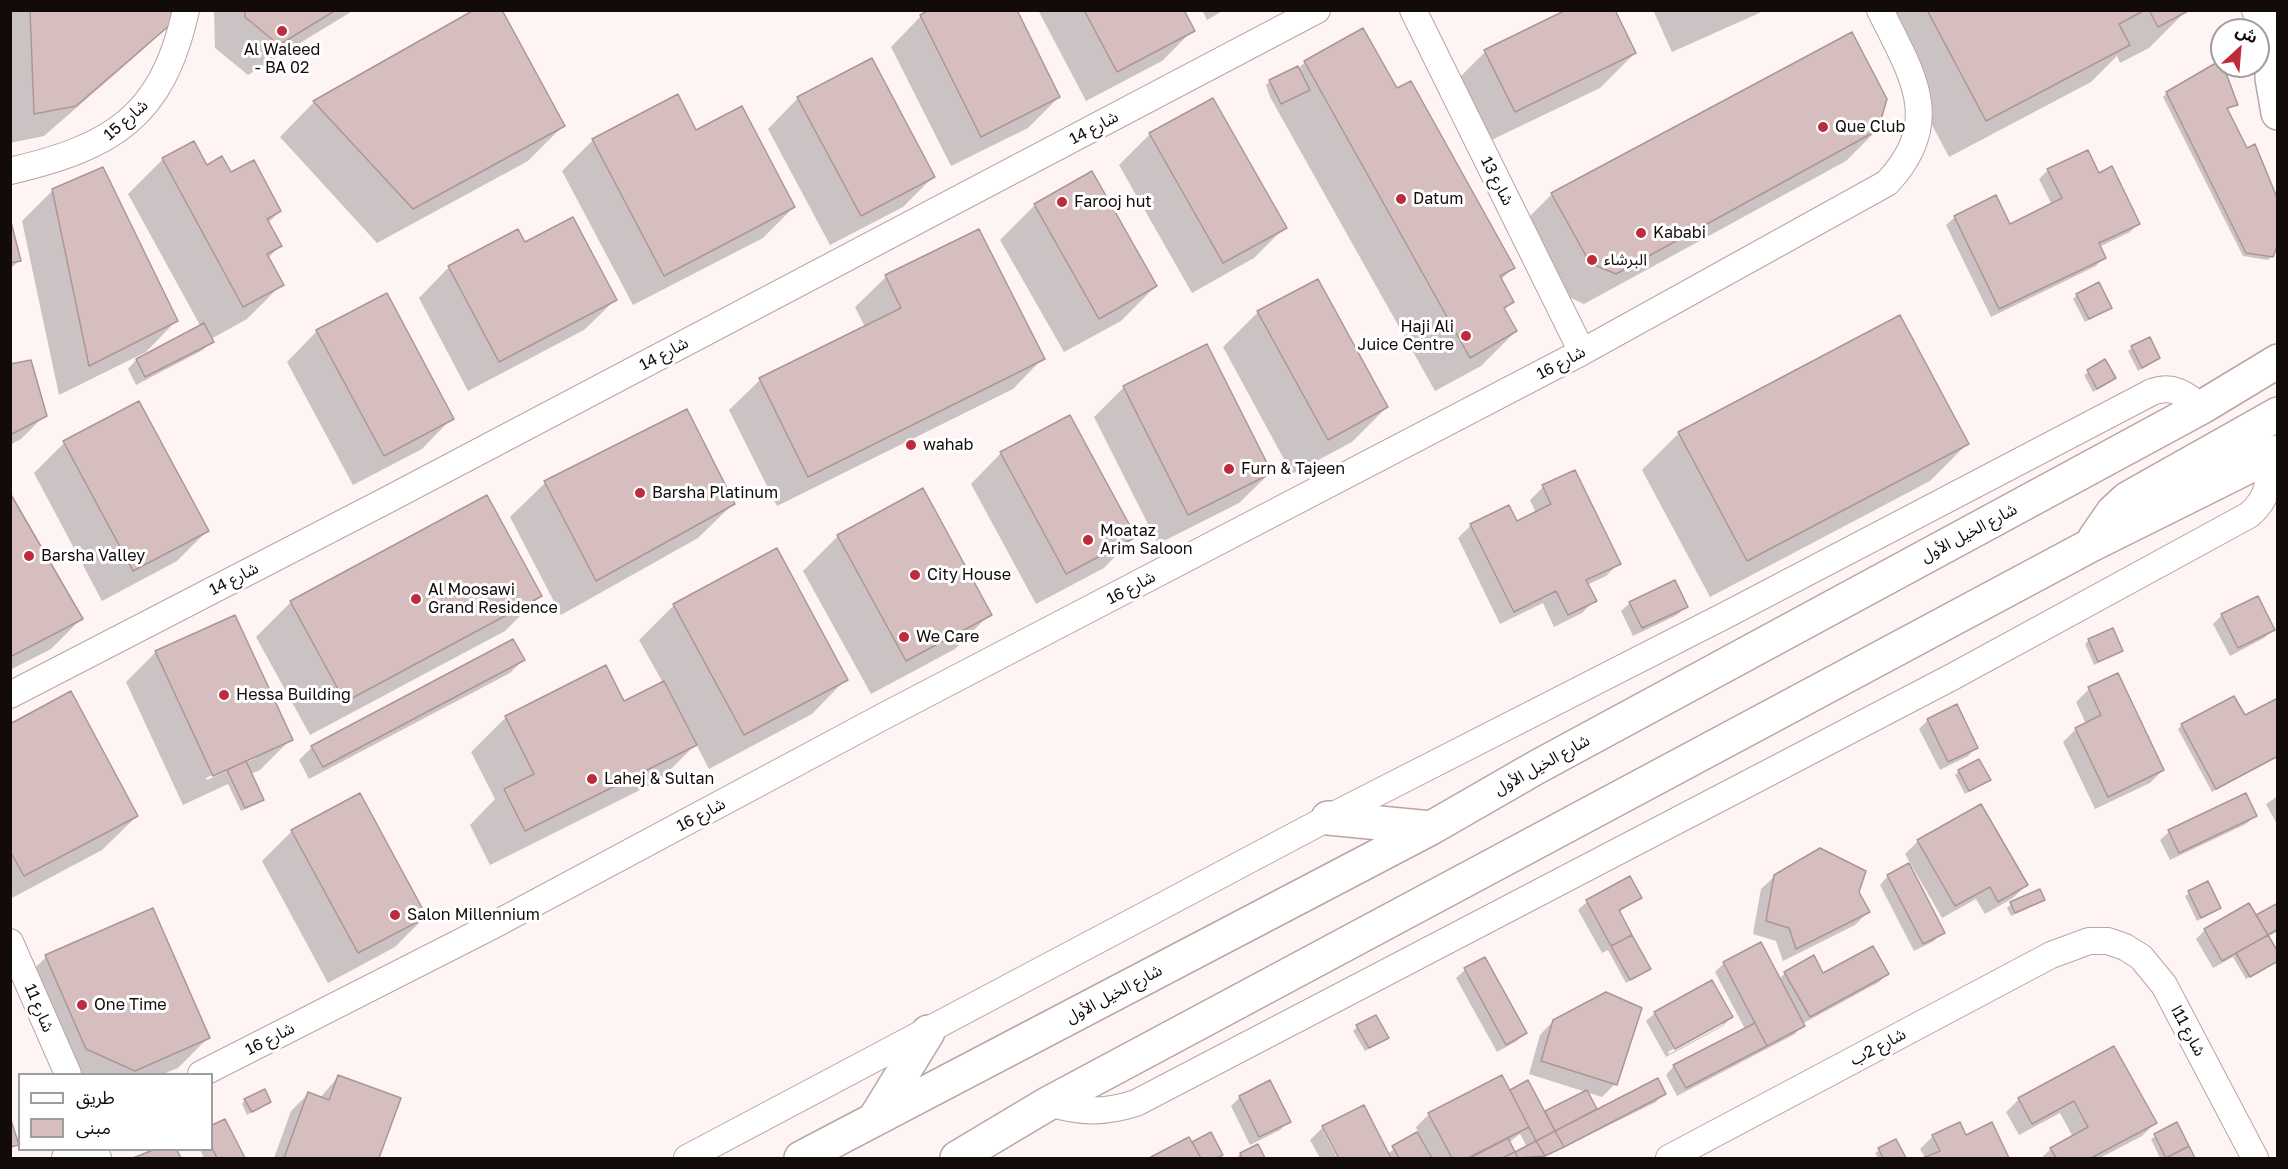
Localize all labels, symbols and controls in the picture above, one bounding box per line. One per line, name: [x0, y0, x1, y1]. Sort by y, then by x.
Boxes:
north arrow: [2210, 18, 2270, 78]
text: ش: [2233, 20, 2261, 47]
marker: Al Waleed - BA 02: [275, 24, 289, 38]
place label: Al Waleed - BA 02: [244, 40, 320, 78]
street label: شارع 15: [100, 96, 152, 144]
street label: شارع 14: [1066, 107, 1122, 149]
place label: Que Club: [1835, 117, 1905, 137]
marker: Que Club: [1816, 120, 1830, 134]
street label: شارع 13: [1477, 153, 1517, 209]
place label: Datum: [1413, 189, 1463, 209]
place label: Farooj hut: [1074, 192, 1152, 212]
marker: Datum: [1394, 192, 1408, 206]
marker: Farooj hut: [1055, 195, 1069, 209]
place label: Kababi: [1653, 223, 1706, 243]
marker: Kababi: [1634, 226, 1648, 240]
place label: البرشاء: [1604, 250, 1647, 270]
marker: البرشاء: [1585, 253, 1599, 267]
place label: Haji Ali Juice Centre: [1358, 317, 1454, 355]
marker: Haji Ali Juice Centre: [1459, 329, 1473, 343]
street label: شارع 14: [636, 333, 692, 375]
street label: شارع 16: [1533, 342, 1589, 384]
place label: wahab: [923, 435, 973, 455]
marker: wahab: [904, 438, 918, 452]
place label: Furn & Tajeen: [1241, 459, 1345, 479]
marker: Furn & Tajeen: [1222, 462, 1236, 476]
place label: Barsha Platinum: [652, 483, 778, 503]
marker: Barsha Platinum: [633, 486, 647, 500]
street label: شارع الخيل الأول: [1918, 500, 2020, 566]
place label: Moataz Arim Saloon: [1100, 521, 1193, 559]
marker: Moataz Arim Saloon: [1081, 533, 1095, 547]
place label: Barsha Valley: [41, 546, 145, 566]
marker: Barsha Valley: [22, 549, 36, 563]
street label: شارع 14: [206, 558, 262, 600]
place label: City House: [927, 565, 1011, 585]
street label: شارع 16: [1103, 567, 1159, 609]
marker: City House: [908, 568, 922, 582]
place label: Al Moosawi Grand Residence: [428, 580, 558, 618]
marker: Al Moosawi Grand Residence: [409, 592, 423, 606]
place label: We Care: [916, 627, 979, 647]
marker: We Care: [897, 630, 911, 644]
place label: Hessa Building: [236, 685, 351, 705]
marker: Hessa Building: [217, 688, 231, 702]
street label: شارع الخيل الأول: [1491, 731, 1593, 799]
place label: Lahej & Sultan: [604, 769, 714, 789]
marker: Lahej & Sultan: [585, 772, 599, 786]
street label: شارع 16: [673, 794, 729, 836]
place label: Salon Millennium: [407, 905, 540, 925]
marker: Salon Millennium: [388, 908, 402, 922]
street label: شارع الخيل الأول: [1063, 961, 1165, 1027]
street label: شارع 11: [20, 981, 58, 1035]
place label: One Time: [94, 995, 167, 1015]
marker: One Time: [75, 998, 89, 1012]
street label: شارع 11ا: [2167, 1002, 2209, 1060]
street label: شارع 16: [242, 1019, 298, 1059]
street label: شارع 2ب: [1847, 1024, 1909, 1070]
legend: [18, 1073, 213, 1151]
text: طريق: [76, 1086, 115, 1108]
text: مبنى: [76, 1116, 111, 1138]

